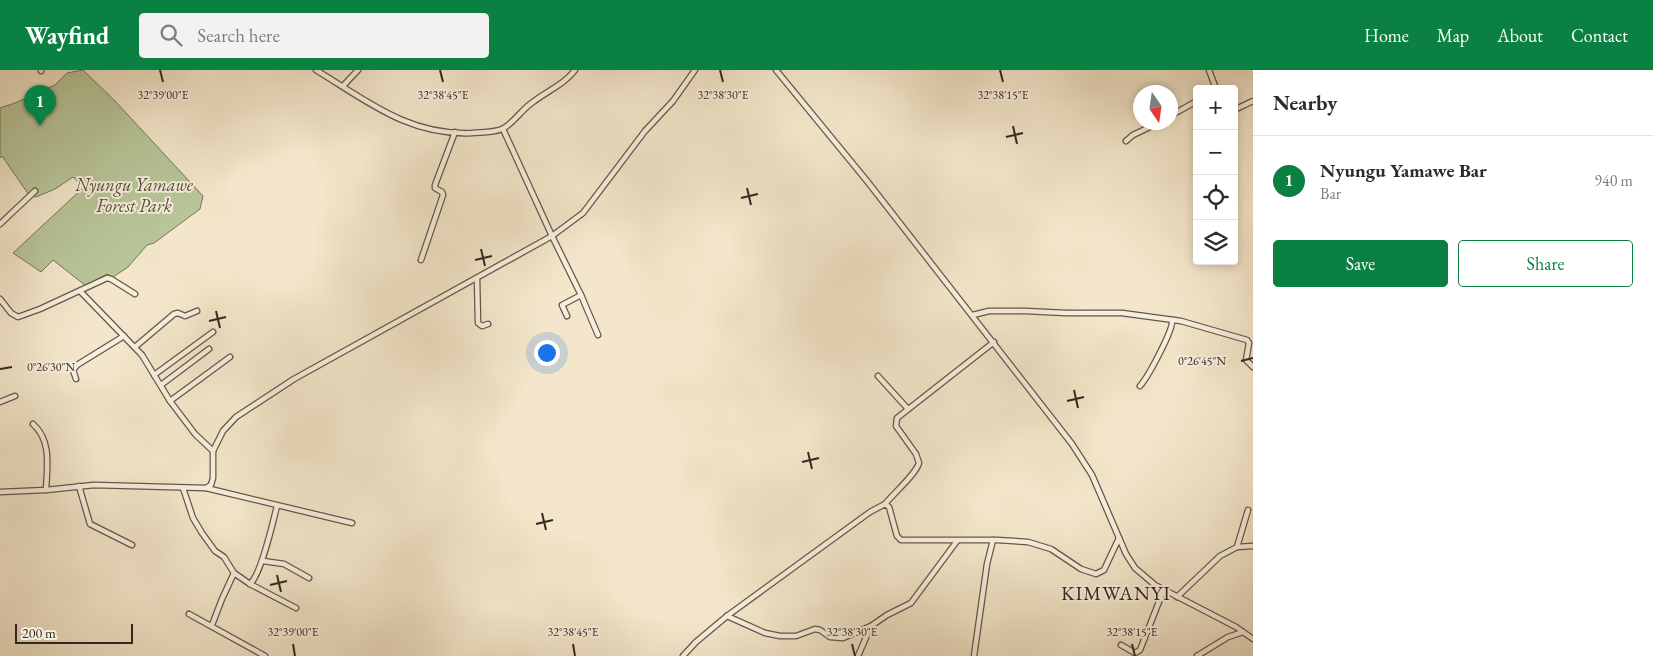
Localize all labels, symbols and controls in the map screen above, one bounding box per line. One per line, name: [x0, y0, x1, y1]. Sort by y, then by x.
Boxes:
search box: [139, 13, 489, 58]
text: Wayfind: [25, 20, 109, 51]
icon: search: [157, 21, 185, 49]
text: Search here: [197, 23, 280, 48]
text: Home: [1364, 24, 1409, 47]
text: Map: [1437, 24, 1469, 47]
text: About: [1497, 24, 1543, 47]
text: Contact: [1571, 24, 1628, 47]
pin: 1: [24, 85, 56, 126]
north arrow: [1133, 85, 1178, 130]
map controls: [1193, 85, 1238, 265]
button: +: [1193, 85, 1238, 130]
text: 32°39'00"E: [137, 87, 189, 103]
text: 32°38'45"E: [417, 87, 469, 103]
text: 32°38'30"E: [697, 87, 749, 103]
text: 32°38'15"E: [977, 87, 1029, 103]
text: Nearby: [1273, 89, 1337, 116]
button: −: [1193, 130, 1238, 175]
text: Nyungu Yamawe Bar: [1320, 158, 1487, 183]
text: 1: [1285, 170, 1293, 191]
text: 940 m: [1594, 170, 1633, 191]
park label: Nyungu Yamawe Forest Park: [74, 173, 194, 217]
button: locate: [1193, 175, 1238, 220]
text: Bar: [1320, 183, 1341, 204]
button: layers: [1193, 220, 1238, 265]
button: Save: [1273, 240, 1448, 287]
button: Share: [1458, 240, 1633, 287]
your location: [534, 340, 560, 366]
text: 0°26'45"N: [1178, 353, 1227, 369]
text: 0°26'30"N: [27, 359, 76, 375]
district label: KIMWANYI: [1061, 580, 1171, 606]
scale bar: [15, 621, 132, 644]
text: 200 m: [22, 624, 56, 642]
text: 32°39'00"E: [267, 624, 319, 640]
text: 32°38'45"E: [547, 624, 599, 640]
text: 32°38'30"E: [826, 624, 878, 640]
text: 32°38'15"E: [1106, 624, 1158, 640]

